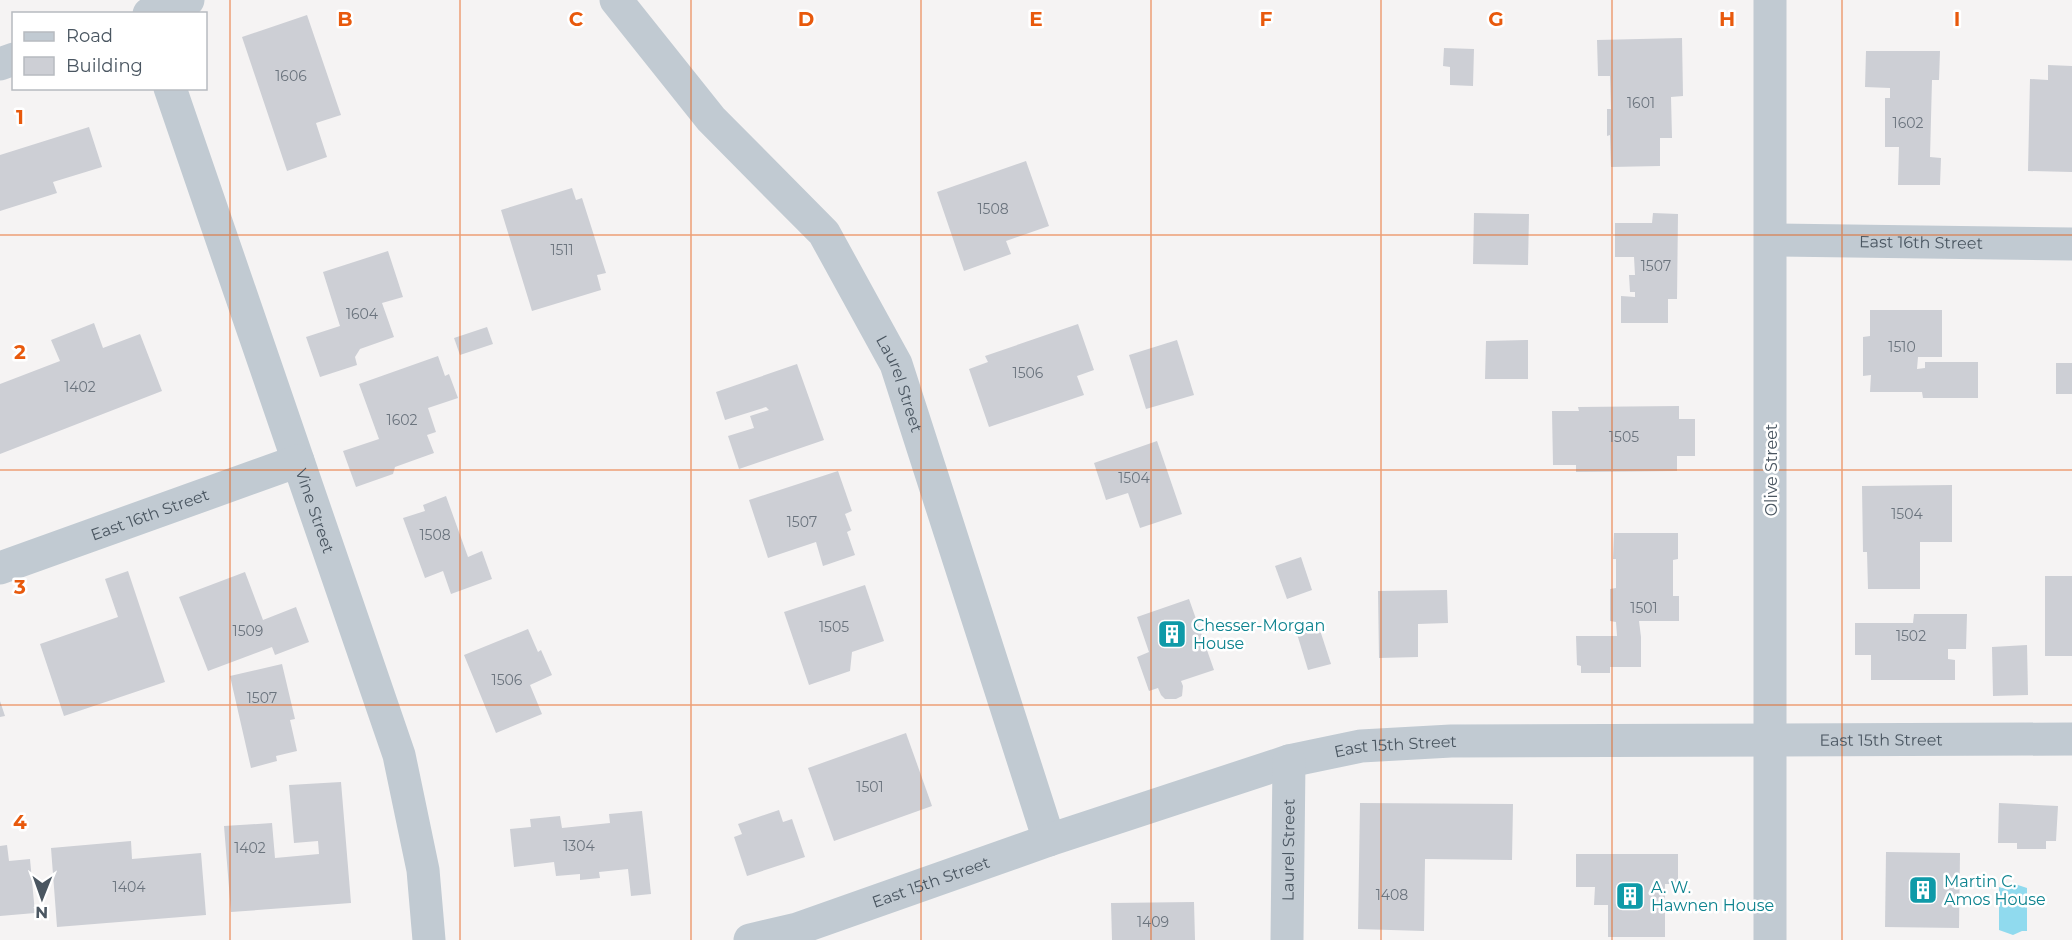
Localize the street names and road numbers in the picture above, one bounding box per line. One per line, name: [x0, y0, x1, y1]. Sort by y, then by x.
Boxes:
street label: East 16th Street: [1859, 232, 1984, 252]
street label: Laurel Street: [873, 332, 927, 435]
street label: Olive Street: [1762, 423, 1781, 516]
street label: Vine Street: [292, 466, 339, 556]
street label: East 16th Street: [88, 484, 212, 544]
street label: East 15th Street: [1819, 730, 1943, 749]
street label: East 15th Street: [1332, 731, 1457, 761]
street label: Laurel Street: [1278, 798, 1298, 901]
street label: East 15th Street: [869, 852, 992, 911]

